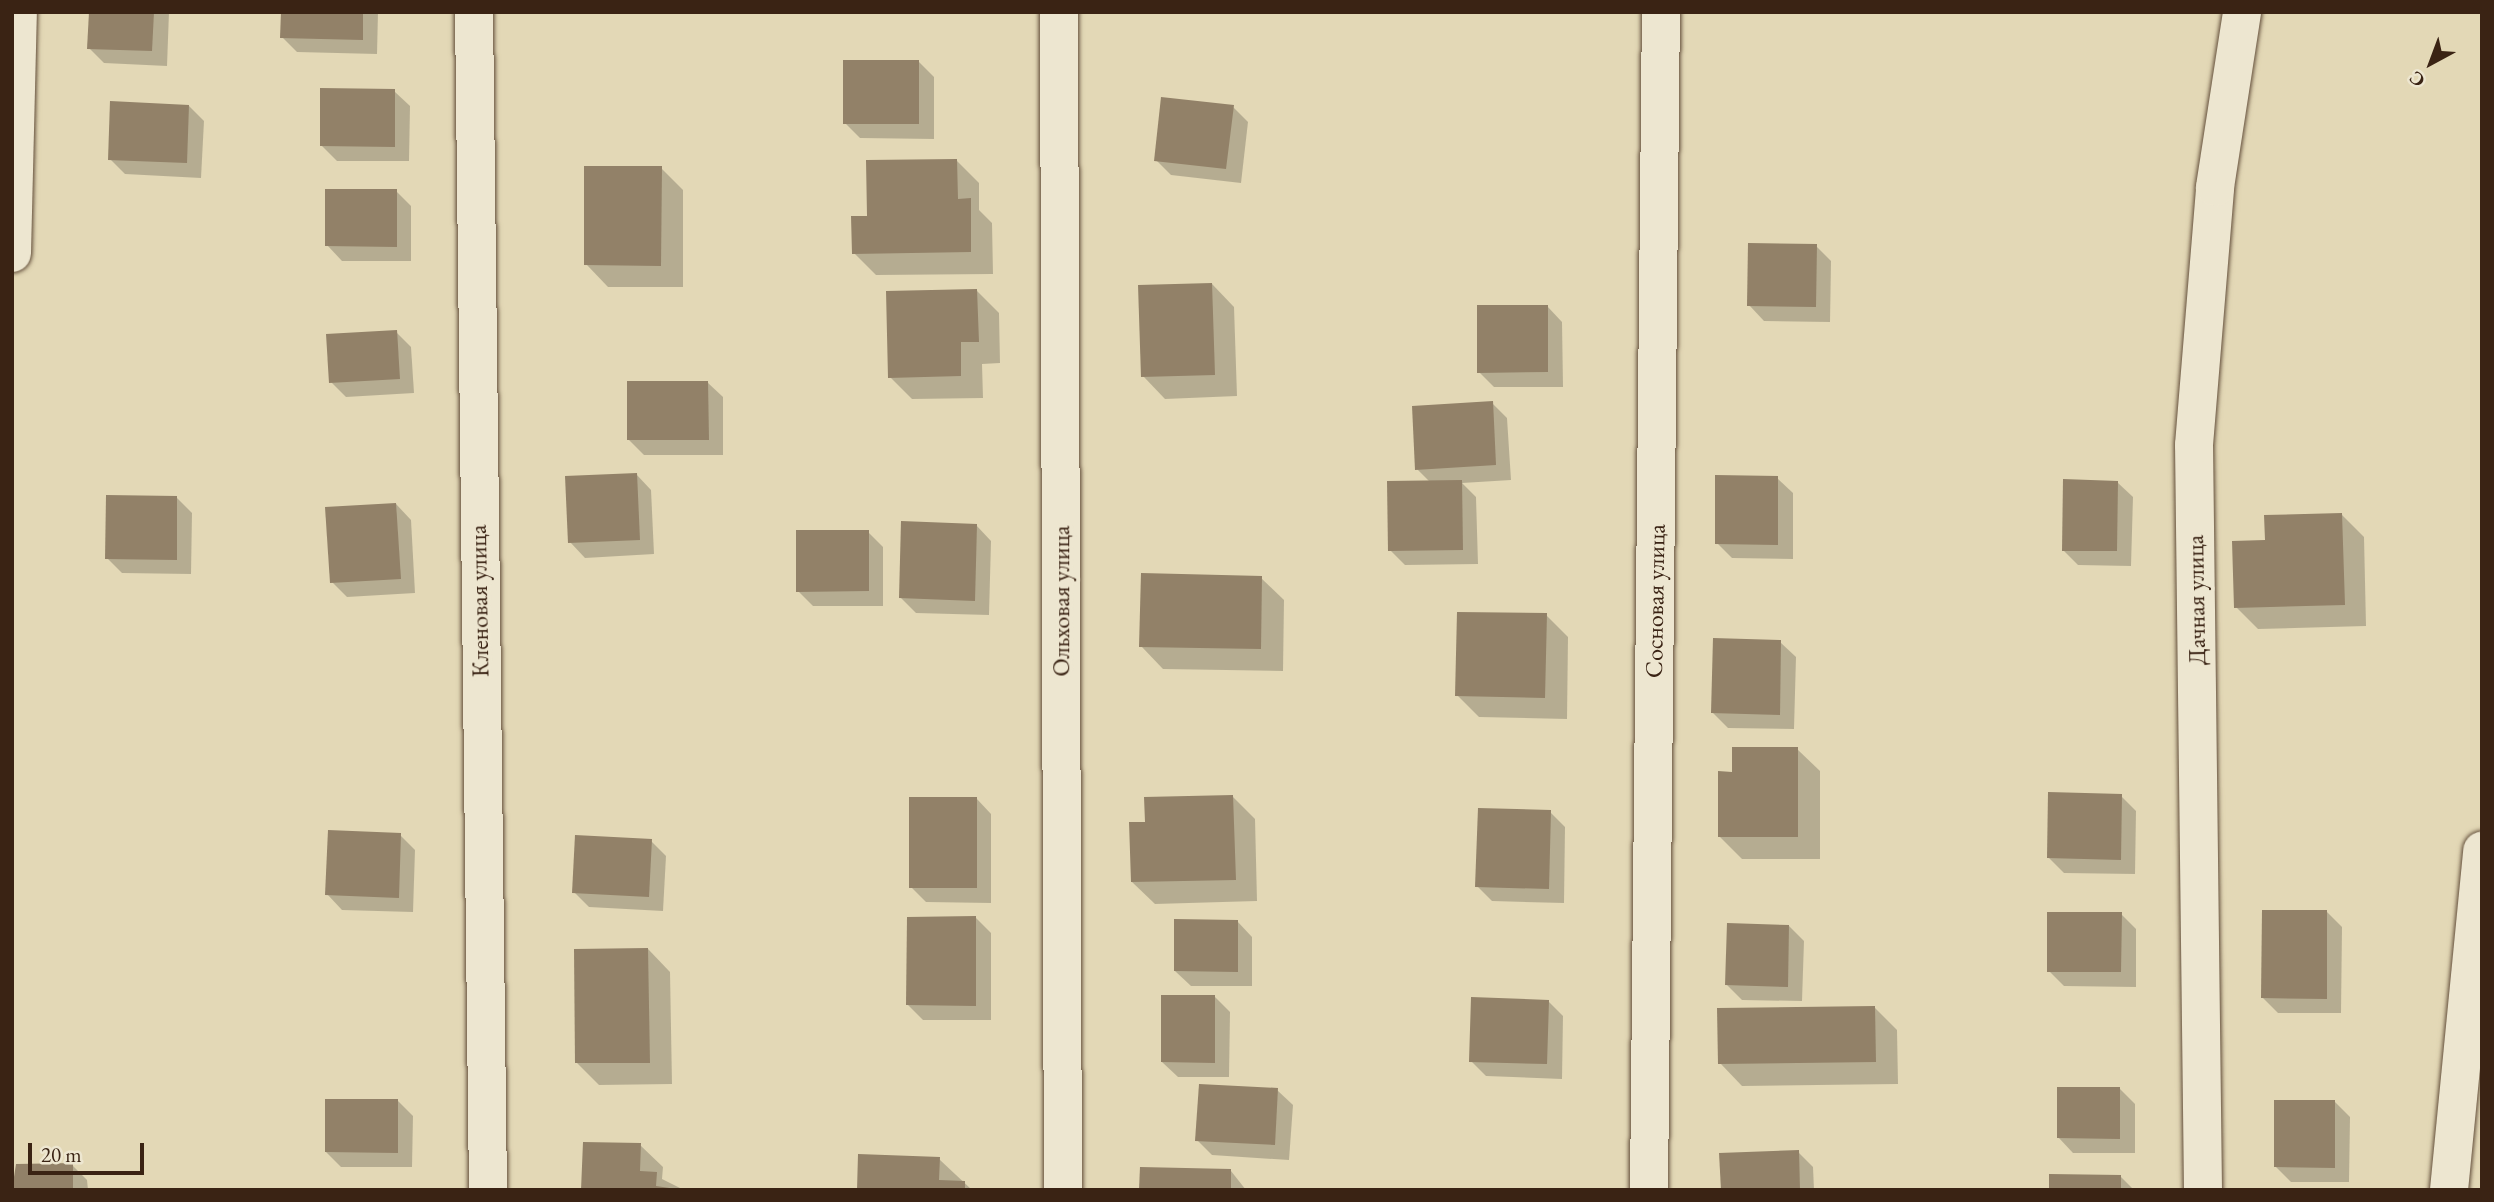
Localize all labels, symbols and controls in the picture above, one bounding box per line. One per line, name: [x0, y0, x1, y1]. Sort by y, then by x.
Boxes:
north arrow: [2396, 28, 2466, 98]
text: С: [2404, 65, 2430, 93]
street label: Сосновая улица: [1639, 524, 1671, 678]
street label: Кленовая улица: [463, 525, 495, 677]
street label: Ольховая улица: [1047, 525, 1075, 677]
street label: Дачная улица: [2180, 535, 2212, 665]
scale bar: [32, 1128, 147, 1172]
text: 20 m: [41, 1141, 82, 1168]

